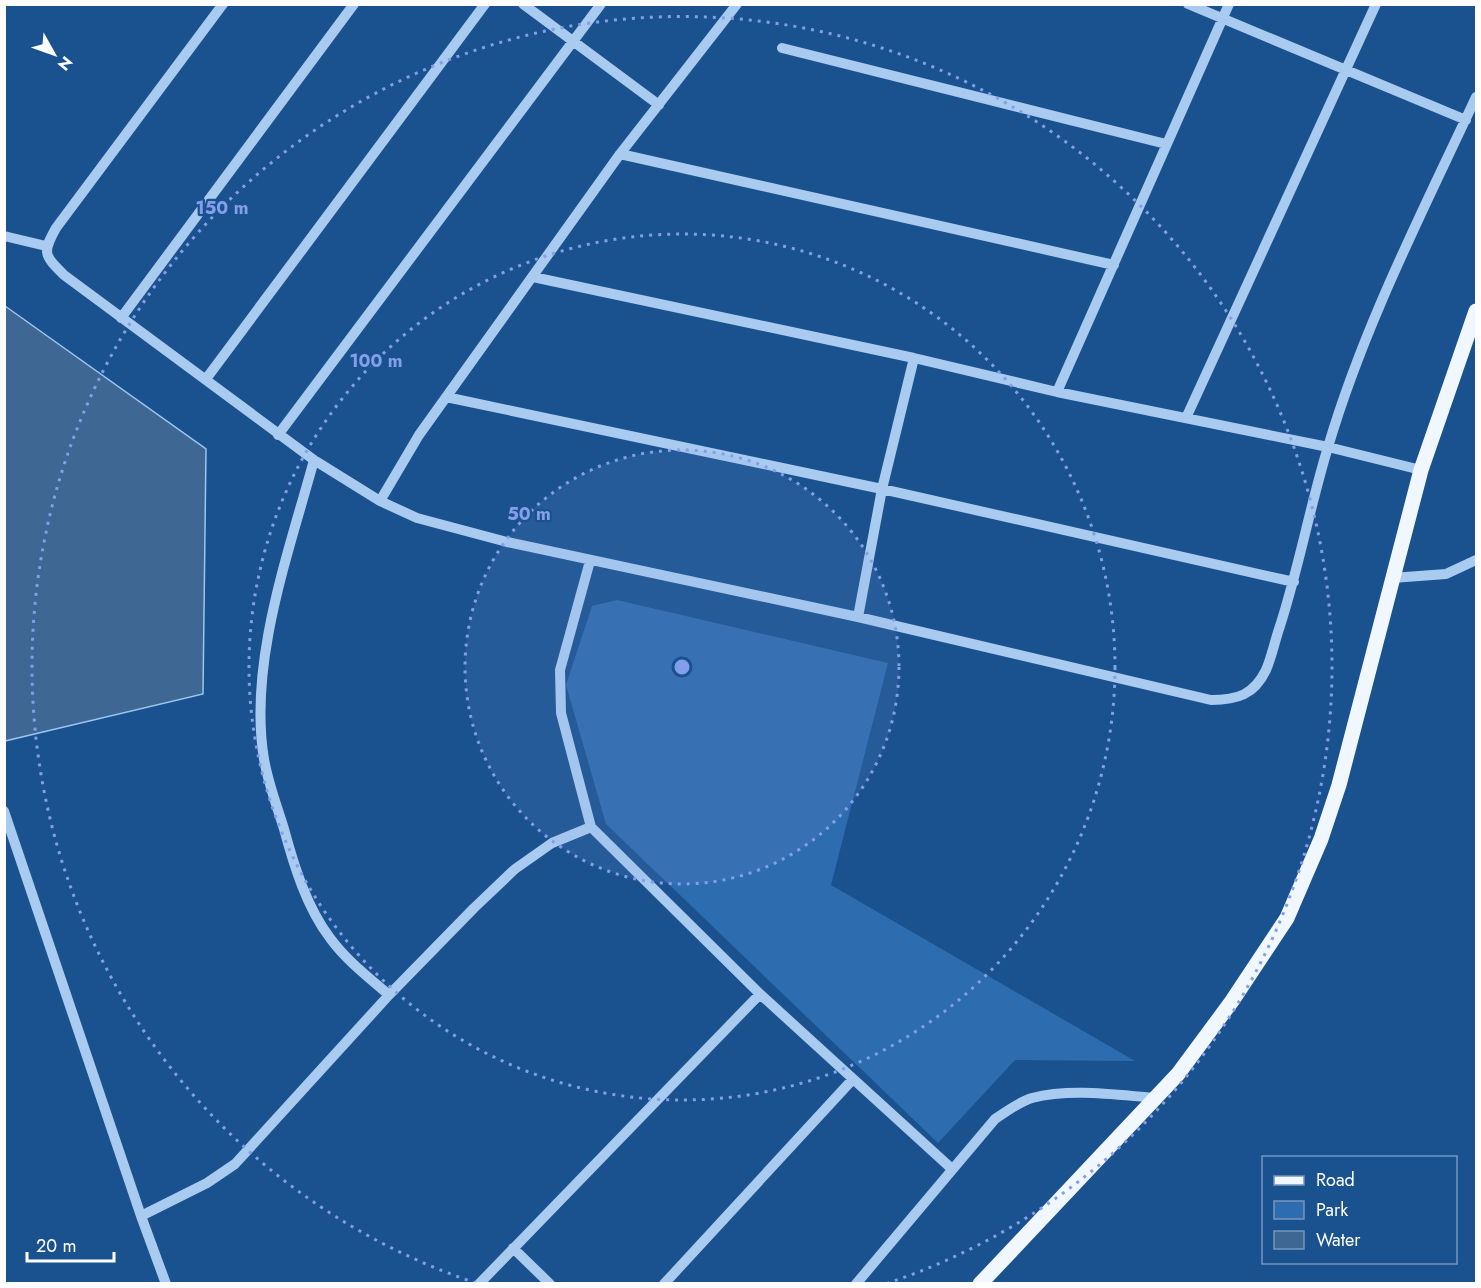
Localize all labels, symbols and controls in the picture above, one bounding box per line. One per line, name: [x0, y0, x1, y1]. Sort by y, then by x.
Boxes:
north arrow: [24, 24, 84, 84]
text: N: [52, 51, 78, 76]
text: 150 m: [196, 195, 248, 221]
text: 100 m: [349, 348, 403, 374]
text: 50 m: [507, 501, 551, 527]
centre of rings: [672, 657, 692, 677]
legend: [1262, 1156, 1457, 1264]
text: Road: [1316, 1167, 1355, 1193]
text: Park: [1316, 1197, 1348, 1223]
scale bar: [27, 1225, 114, 1263]
text: Water: [1316, 1227, 1361, 1253]
text: 20 m: [36, 1233, 76, 1259]

